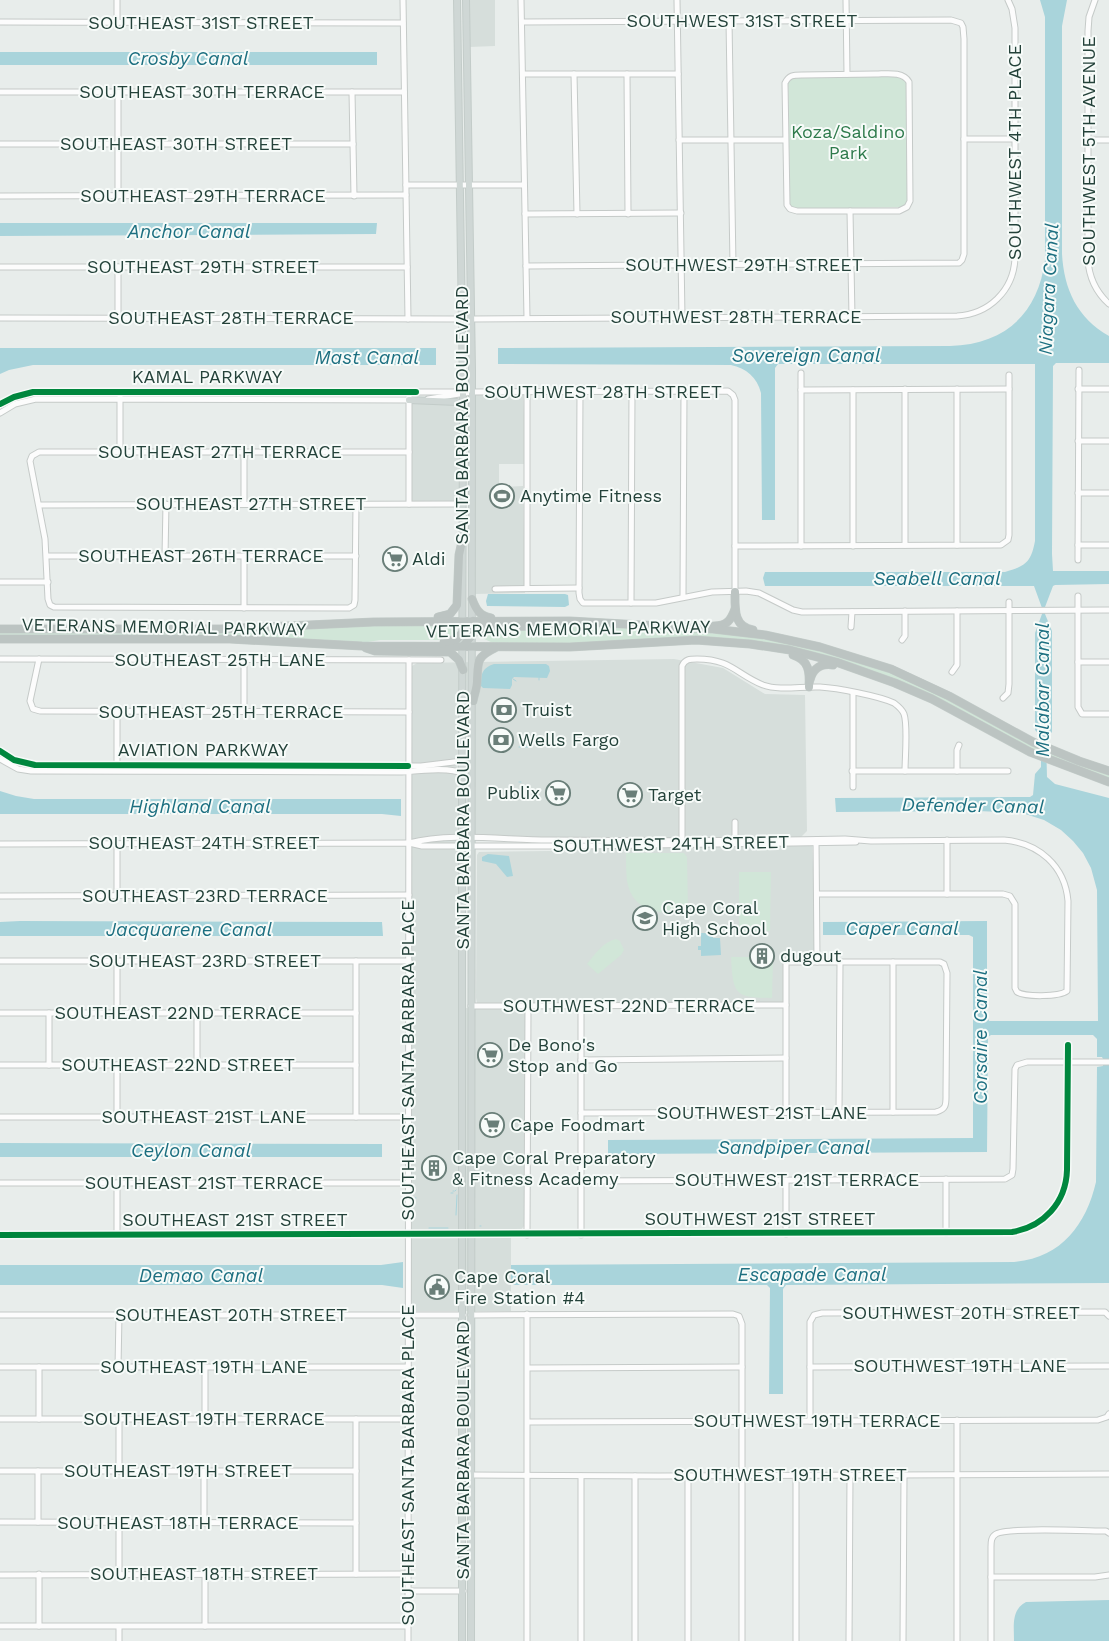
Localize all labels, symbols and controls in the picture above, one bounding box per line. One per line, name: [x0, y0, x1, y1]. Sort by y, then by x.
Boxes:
street label: SOUTHWEST 31ST STREET: [627, 10, 858, 31]
street label: SOUTHEAST 31ST STREET: [88, 12, 314, 33]
street label: SOUTHWEST 5TH AVENUE: [1078, 36, 1099, 266]
street label: SOUTHWEST 4TH PLACE: [1004, 44, 1025, 260]
water label: Crosby Canal: [128, 47, 249, 70]
street label: SOUTHEAST 30TH TERRACE: [79, 81, 325, 102]
park label: Koza/Saldino Park: [791, 121, 905, 163]
street label: SOUTHEAST 30TH STREET: [60, 133, 292, 154]
street label: SOUTHEAST 29TH TERRACE: [80, 185, 326, 206]
water label: Anchor Canal: [127, 220, 251, 243]
water label: Niagara Canal: [1034, 222, 1063, 356]
street label: SOUTHWEST 29TH STREET: [625, 254, 863, 275]
street label: SOUTHEAST 29TH STREET: [87, 256, 319, 277]
street label: SANTA BARBARA BOULEVARD: [451, 286, 472, 544]
street label: SOUTHWEST 28TH TERRACE: [610, 306, 862, 327]
street label: SOUTHEAST 28TH TERRACE: [108, 307, 354, 328]
water label: Sovereign Canal: [731, 344, 881, 367]
water label: Mast Canal: [315, 346, 419, 369]
street label: KAMAL PARKWAY: [132, 366, 283, 387]
street label: SOUTHWEST 28TH STREET: [484, 381, 722, 402]
street label: SOUTHEAST 27TH TERRACE: [98, 441, 342, 462]
sports icon: Anytime Fitness: [489, 483, 515, 509]
place label: Anytime Fitness: [520, 485, 662, 506]
street label: SOUTHEAST 27TH STREET: [136, 493, 366, 514]
street label: SOUTHEAST 26TH TERRACE: [78, 545, 324, 566]
supermarket icon: Aldi: [382, 546, 408, 572]
place label: Aldi: [412, 548, 445, 569]
water label: Seabell Canal: [873, 567, 1001, 590]
street label: VETERANS MEMORIAL PARKWAY: [21, 614, 307, 639]
street label: VETERANS MEMORIAL PARKWAY: [425, 616, 711, 641]
water label: Malabar Canal: [1031, 622, 1054, 757]
street label: SOUTHEAST 25TH LANE: [114, 649, 326, 670]
street label: SANTA BARBARA BOULEVARD: [452, 691, 473, 949]
bank icon: Truist: [491, 697, 517, 723]
place label: Truist: [522, 699, 572, 720]
street label: SOUTHEAST 25TH TERRACE: [99, 701, 343, 722]
bank icon: Wells Fargo: [488, 727, 514, 753]
place label: Wells Fargo: [518, 729, 619, 750]
street label: AVIATION PARKWAY: [118, 739, 289, 760]
supermarket icon: Publix: [545, 780, 571, 806]
place label: Publix: [487, 782, 540, 803]
supermarket icon: Target: [617, 782, 643, 808]
place label: Target: [648, 784, 702, 805]
water label: Defender Canal: [902, 793, 1045, 818]
water label: Highland Canal: [129, 795, 271, 818]
street label: SOUTHWEST 24TH STREET: [553, 831, 790, 856]
street label: SOUTHEAST 24TH STREET: [88, 832, 320, 853]
street label: SOUTHEAST 23RD TERRACE: [82, 885, 328, 906]
place label: Cape Coral High School: [662, 897, 767, 939]
street label: SOUTHEAST SANTA BARBARA PLACE: [397, 900, 418, 1220]
school or university icon: Cape Coral High School: [632, 905, 658, 931]
water label: Caper Canal: [845, 917, 959, 940]
water label: Jacquarene Canal: [106, 918, 273, 941]
building icon: dugout: [749, 943, 775, 969]
place label: dugout: [780, 945, 842, 966]
street label: SOUTHEAST 23RD STREET: [89, 950, 321, 971]
water label: Corsaire Canal: [969, 969, 992, 1104]
street label: SOUTHWEST 22ND TERRACE: [503, 995, 755, 1016]
street label: SOUTHEAST 22ND TERRACE: [54, 1002, 302, 1023]
place label: De Bono's Stop and Go: [508, 1034, 618, 1076]
supermarket icon: De Bono's Stop and Go: [477, 1042, 503, 1068]
street label: SOUTHEAST 22ND STREET: [61, 1054, 295, 1075]
street label: SOUTHWEST 21ST LANE: [657, 1102, 867, 1123]
street label: SOUTHEAST 21ST LANE: [102, 1106, 306, 1127]
supermarket icon: Cape Foodmart: [479, 1112, 505, 1138]
place label: Cape Foodmart: [510, 1114, 645, 1135]
water label: Sandpiper Canal: [718, 1136, 871, 1159]
water label: Ceylon Canal: [131, 1139, 252, 1162]
place label: Cape Coral Preparatory & Fitness Academy: [452, 1147, 656, 1189]
building icon: Cape Coral Preparatory & Fitness Academy: [421, 1155, 447, 1181]
street label: SOUTHWEST 21ST TERRACE: [675, 1169, 919, 1190]
street label: SOUTHEAST 21ST TERRACE: [85, 1172, 323, 1193]
street label: SOUTHWEST 21ST STREET: [645, 1208, 876, 1229]
street label: SOUTHEAST 21ST STREET: [122, 1209, 348, 1230]
water label: Escapade Canal: [738, 1263, 887, 1286]
water label: Demao Canal: [139, 1264, 263, 1287]
place label: Cape Coral Fire Station #4: [454, 1266, 585, 1308]
public building icon: Cape Coral Fire Station #4: [424, 1274, 450, 1300]
street label: SOUTHWEST 20TH STREET: [842, 1302, 1080, 1323]
street label: SOUTHEAST 20TH STREET: [115, 1304, 347, 1325]
street label: SOUTHEAST SANTA BARBARA PLACE: [397, 1305, 418, 1625]
street label: SANTA BARBARA BOULEVARD: [452, 1321, 473, 1579]
street label: SOUTHWEST 19TH LANE: [853, 1355, 1067, 1376]
street label: SOUTHEAST 19TH LANE: [100, 1356, 308, 1377]
street label: SOUTHEAST 19TH TERRACE: [83, 1408, 325, 1429]
street label: SOUTHWEST 19TH TERRACE: [693, 1410, 941, 1431]
street label: SOUTHEAST 19TH STREET: [64, 1460, 292, 1481]
street label: SOUTHWEST 19TH STREET: [673, 1464, 907, 1485]
street label: SOUTHEAST 18TH TERRACE: [57, 1512, 299, 1533]
street label: SOUTHEAST 18TH STREET: [90, 1563, 318, 1584]

